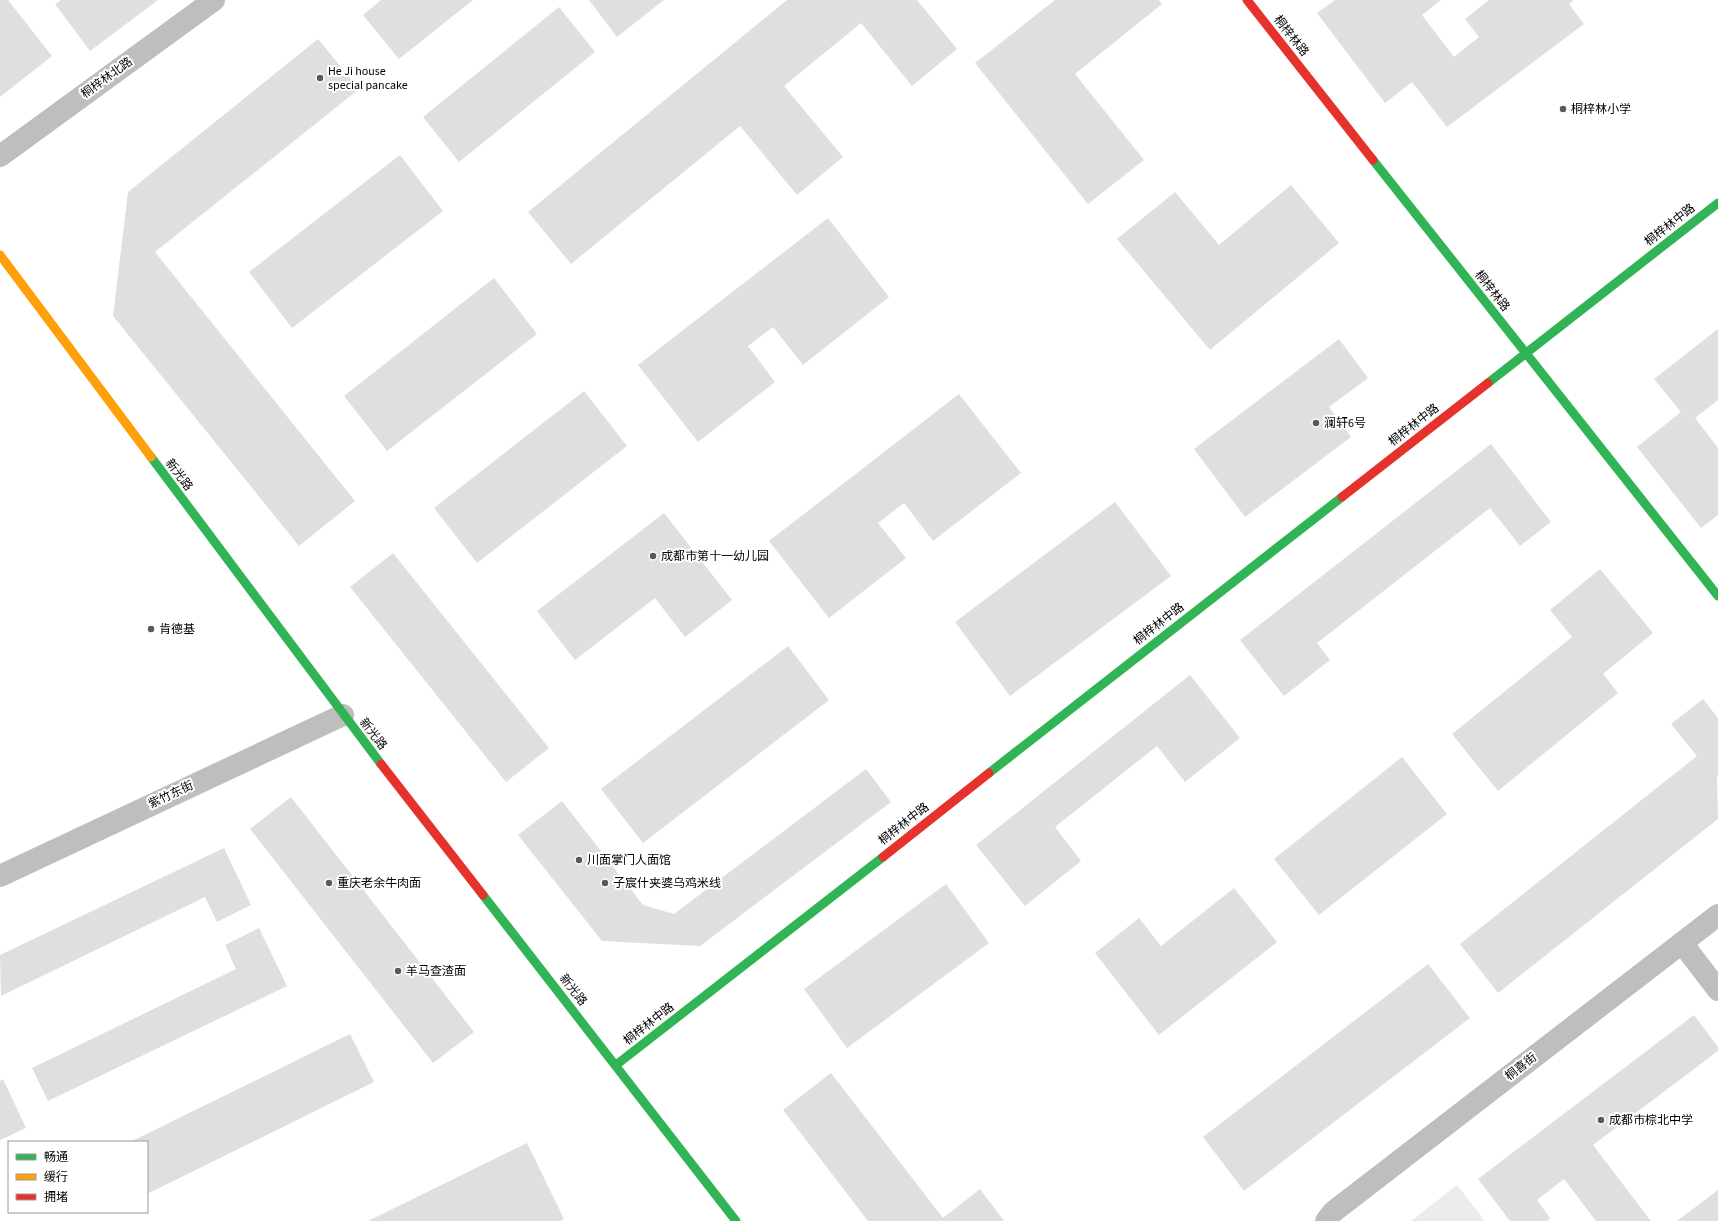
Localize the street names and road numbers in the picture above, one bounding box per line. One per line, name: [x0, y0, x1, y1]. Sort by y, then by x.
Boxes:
street label: 桐梓林路: [1270, 12, 1312, 60]
street label: 桐梓林北路: [78, 53, 136, 103]
street label: 桐梓林中路: [1641, 200, 1699, 250]
street label: 桐梓林路: [1471, 267, 1513, 315]
street label: 桐梓林中路: [1385, 400, 1443, 450]
street label: 新光路: [161, 456, 197, 494]
street label: 桐梓林中路: [1130, 599, 1188, 649]
street label: 新光路: [355, 715, 391, 753]
street label: 紫竹东街: [146, 777, 196, 813]
street label: 桐梓林中路: [875, 799, 933, 849]
street label: 新光路: [555, 971, 591, 1009]
street label: 桐梓林中路: [620, 999, 678, 1049]
street label: 桐喜街: [1502, 1049, 1540, 1085]

